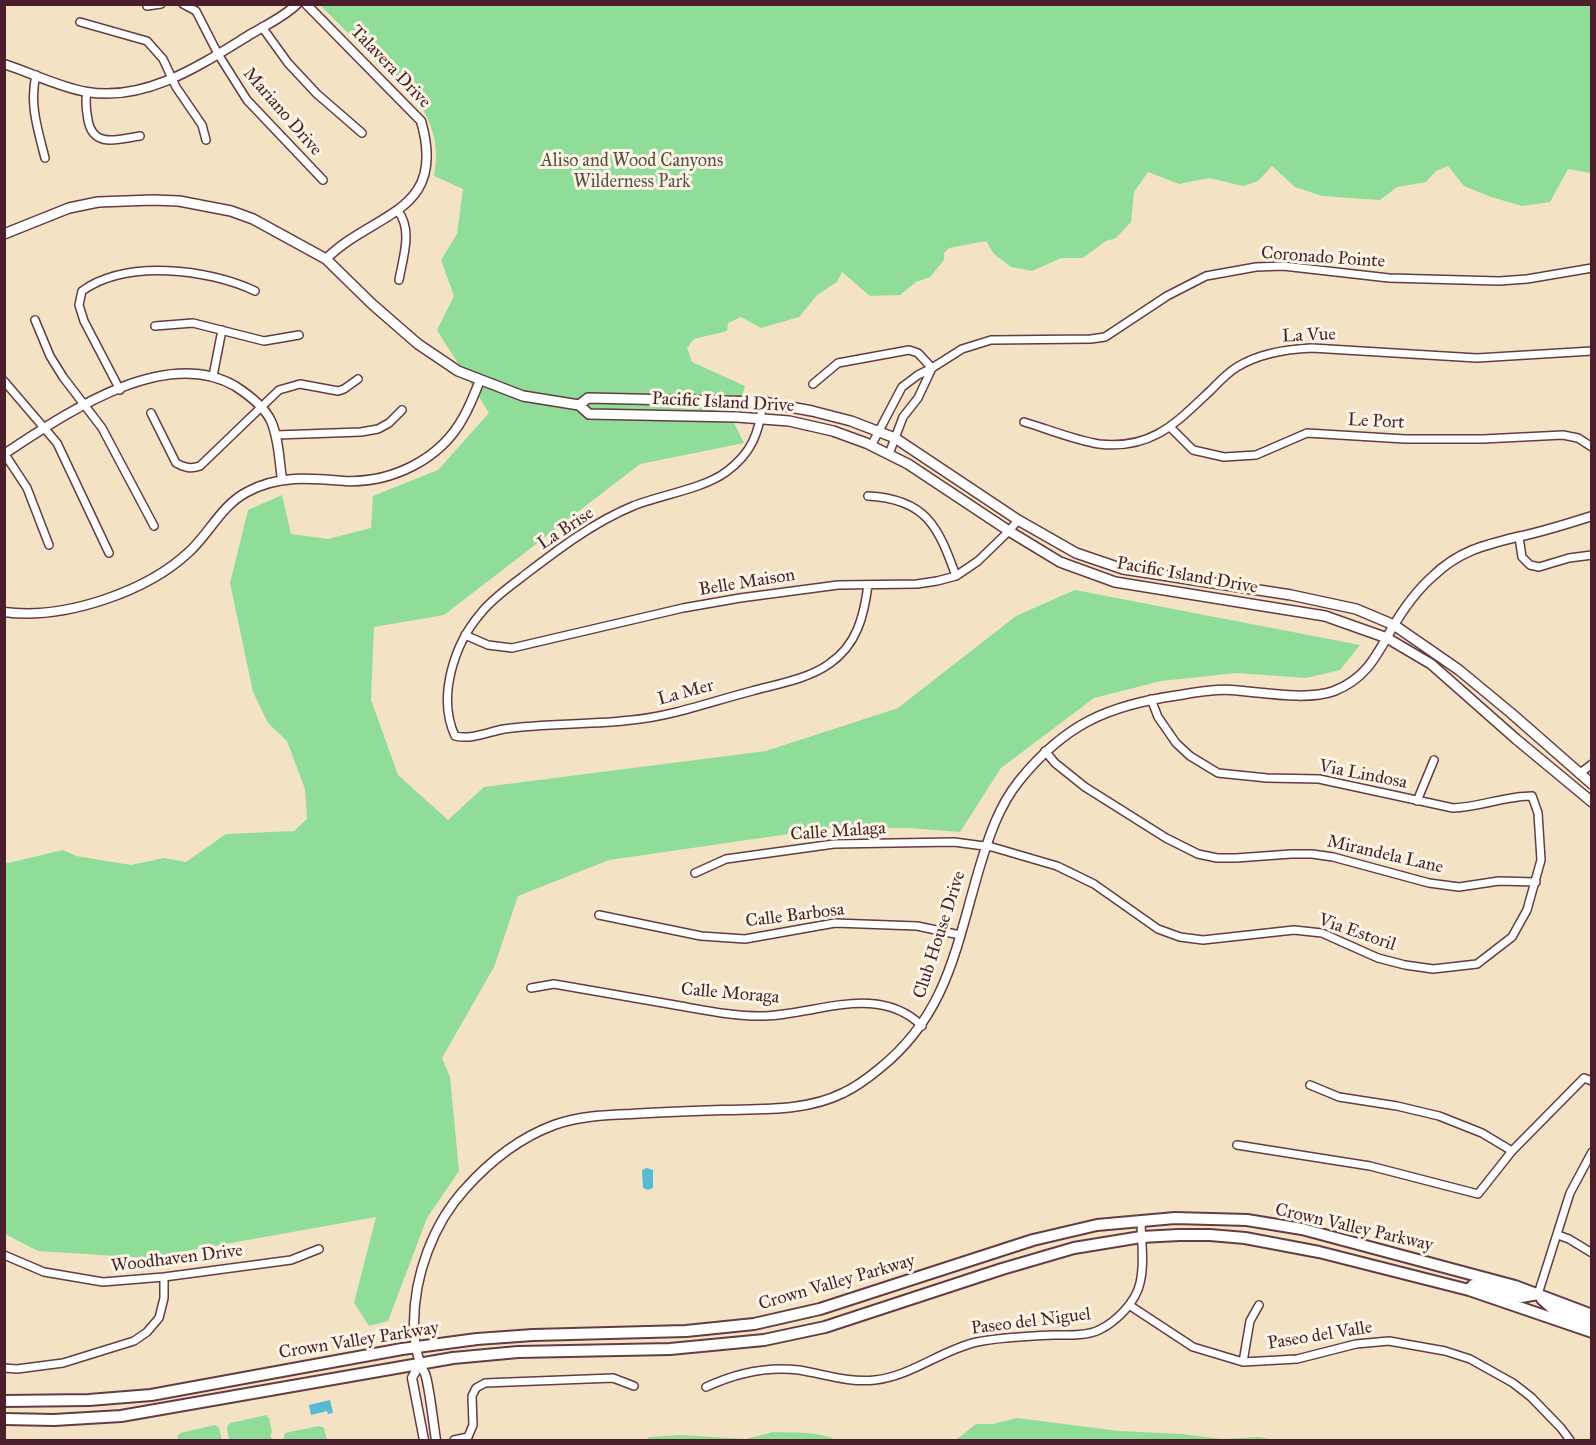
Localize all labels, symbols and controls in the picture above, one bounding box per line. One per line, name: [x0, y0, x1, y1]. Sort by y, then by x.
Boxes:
street label: Talavera Drive: [345, 21, 435, 113]
street label: Mariano Drive: [238, 63, 326, 161]
park label: Aliso and Wood Canyons Wilderness Park: [541, 151, 723, 194]
street label: Coronado Pointe: [1260, 243, 1386, 273]
street label: La Vue: [1282, 324, 1336, 348]
street label: Pacific Island Drive: [651, 388, 795, 418]
street label: Le Port: [1347, 410, 1405, 434]
street label: La Brise: [534, 503, 598, 555]
street label: Pacific Island Drive: [1115, 553, 1259, 599]
street label: Belle Maison: [697, 565, 797, 601]
street label: La Mer: [655, 675, 717, 711]
street label: Via Lindosa: [1317, 756, 1409, 794]
street label: Calle Malaga: [790, 818, 886, 846]
street label: Mirandela Lane: [1325, 831, 1445, 879]
street label: Club House Drive: [909, 868, 971, 1002]
street label: Calle Barbosa: [744, 899, 846, 933]
street label: Via Estoril: [1315, 910, 1399, 956]
street label: Calle Moraga: [680, 979, 780, 1009]
street label: Crown Valley Parkway: [1273, 1199, 1435, 1257]
street label: Woodhaven Drive: [110, 1240, 244, 1278]
street label: Crown Valley Parkway: [756, 1250, 918, 1316]
street label: Paseo del Niguel: [970, 1304, 1092, 1340]
street label: Paseo del Valle: [1266, 1317, 1374, 1355]
street label: Crown Valley Parkway: [277, 1318, 441, 1364]

